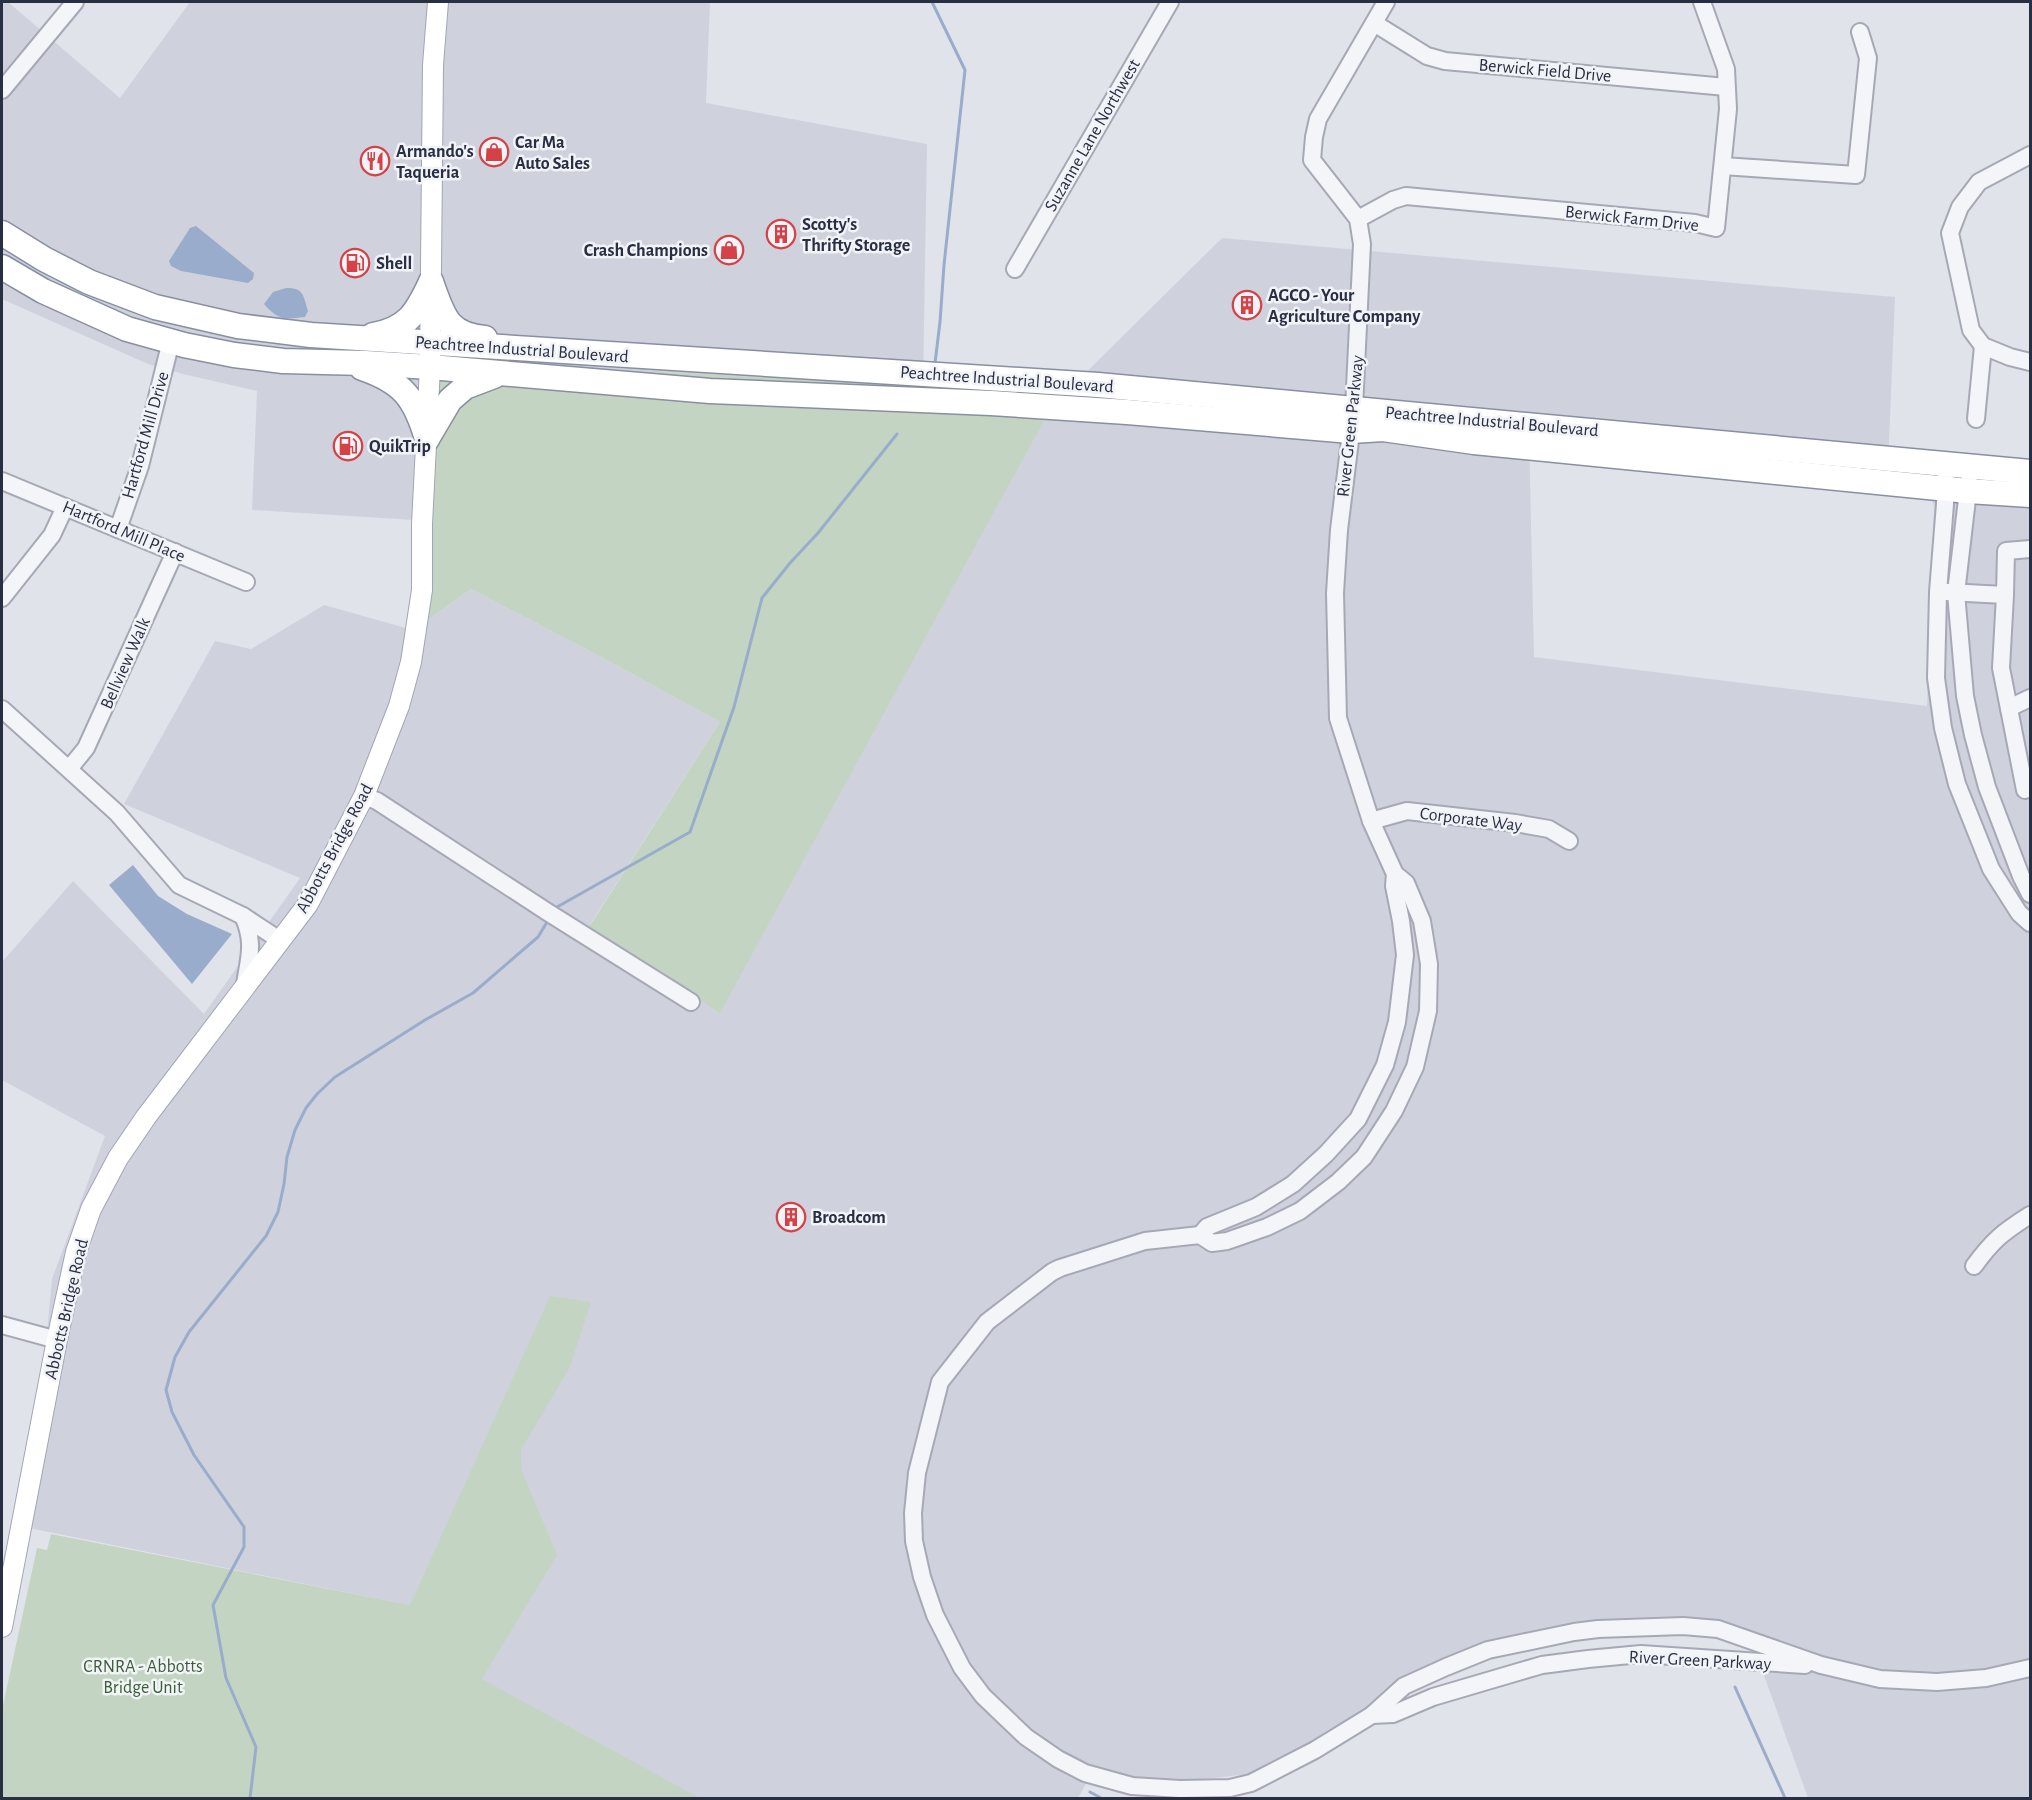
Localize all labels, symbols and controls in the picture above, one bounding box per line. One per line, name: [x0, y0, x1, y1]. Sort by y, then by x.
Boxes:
street label: Suzanne Lane Northwest: [1042, 56, 1144, 215]
street label: Berwick Field Drive: [1478, 56, 1612, 86]
place label: Car Ma Auto Sales: [515, 134, 590, 173]
shop icon: Car Ma Auto Sales: [478, 136, 510, 168]
place label: Armando's Taqueria: [396, 143, 474, 182]
restaurant icon: Armando's Taqueria: [359, 145, 391, 177]
street label: Berwick Farm Drive: [1564, 203, 1700, 235]
place label: Scotty's Thrifty Storage: [802, 216, 910, 255]
building icon: Scotty's Thrifty Storage: [765, 218, 797, 250]
shop icon: Crash Champions: [713, 234, 745, 266]
place label: Crash Champions: [584, 242, 708, 260]
fuel station icon: Shell: [339, 247, 371, 279]
place label: Shell: [376, 255, 412, 273]
place label: AGCO - Your Agriculture Company: [1268, 287, 1421, 326]
building icon: AGCO - Your Agriculture Company: [1231, 289, 1263, 321]
street label: Peachtree Industrial Boulevard: [414, 334, 629, 366]
street label: River Green Parkway: [1335, 354, 1367, 498]
street label: Peachtree Industrial Boulevard: [899, 364, 1114, 396]
street label: Hartford Mill Drive: [119, 370, 173, 501]
street label: Peachtree Industrial Boulevard: [1384, 404, 1599, 440]
fuel station icon: QuikTrip: [332, 430, 364, 462]
place label: QuikTrip: [369, 438, 431, 456]
street label: Hartford Mill Place: [60, 498, 188, 566]
street label: Bellview Walk: [98, 614, 154, 712]
street label: Abbotts Bridge Road: [293, 781, 377, 916]
street label: Corporate Way: [1419, 805, 1523, 835]
building icon: Broadcom: [775, 1201, 807, 1233]
place label: Broadcom: [812, 1209, 886, 1227]
street label: Abbotts Bridge Road: [42, 1237, 92, 1381]
street label: River Green Parkway: [1628, 1648, 1772, 1674]
park label: CRNRA - Abbotts Bridge Unit: [83, 1658, 203, 1697]

